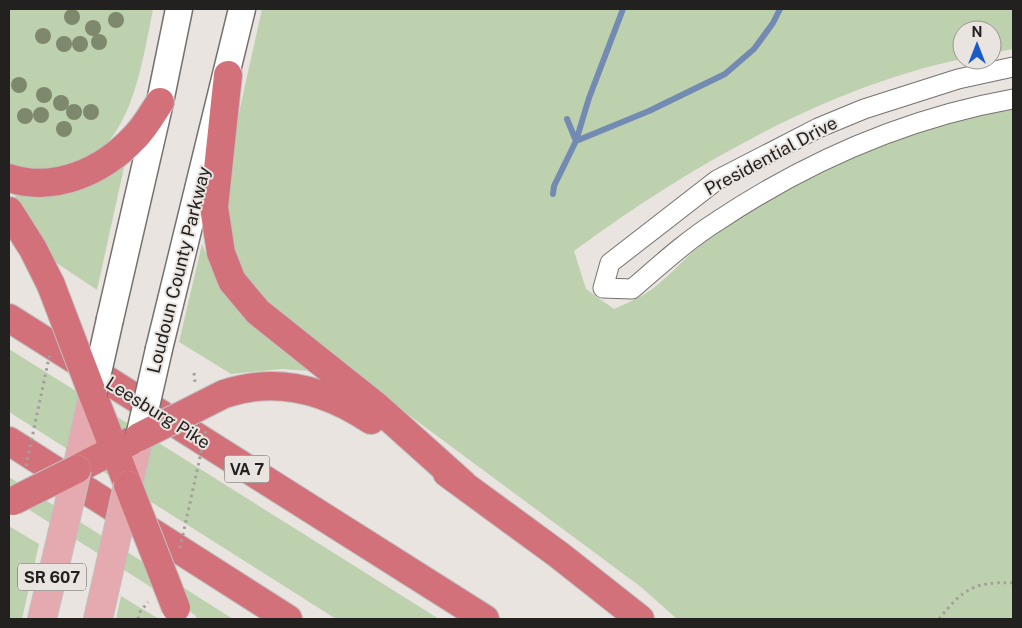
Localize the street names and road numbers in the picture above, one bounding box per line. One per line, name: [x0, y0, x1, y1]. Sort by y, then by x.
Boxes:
street label: Presidential Drive: [701, 112, 841, 199]
street label: Loudoun County Parkway: [143, 164, 215, 376]
street label: Leesburg Pike: [102, 372, 214, 453]
road number: VA 7: [224, 456, 270, 482]
road number: SR 607: [18, 564, 86, 590]

